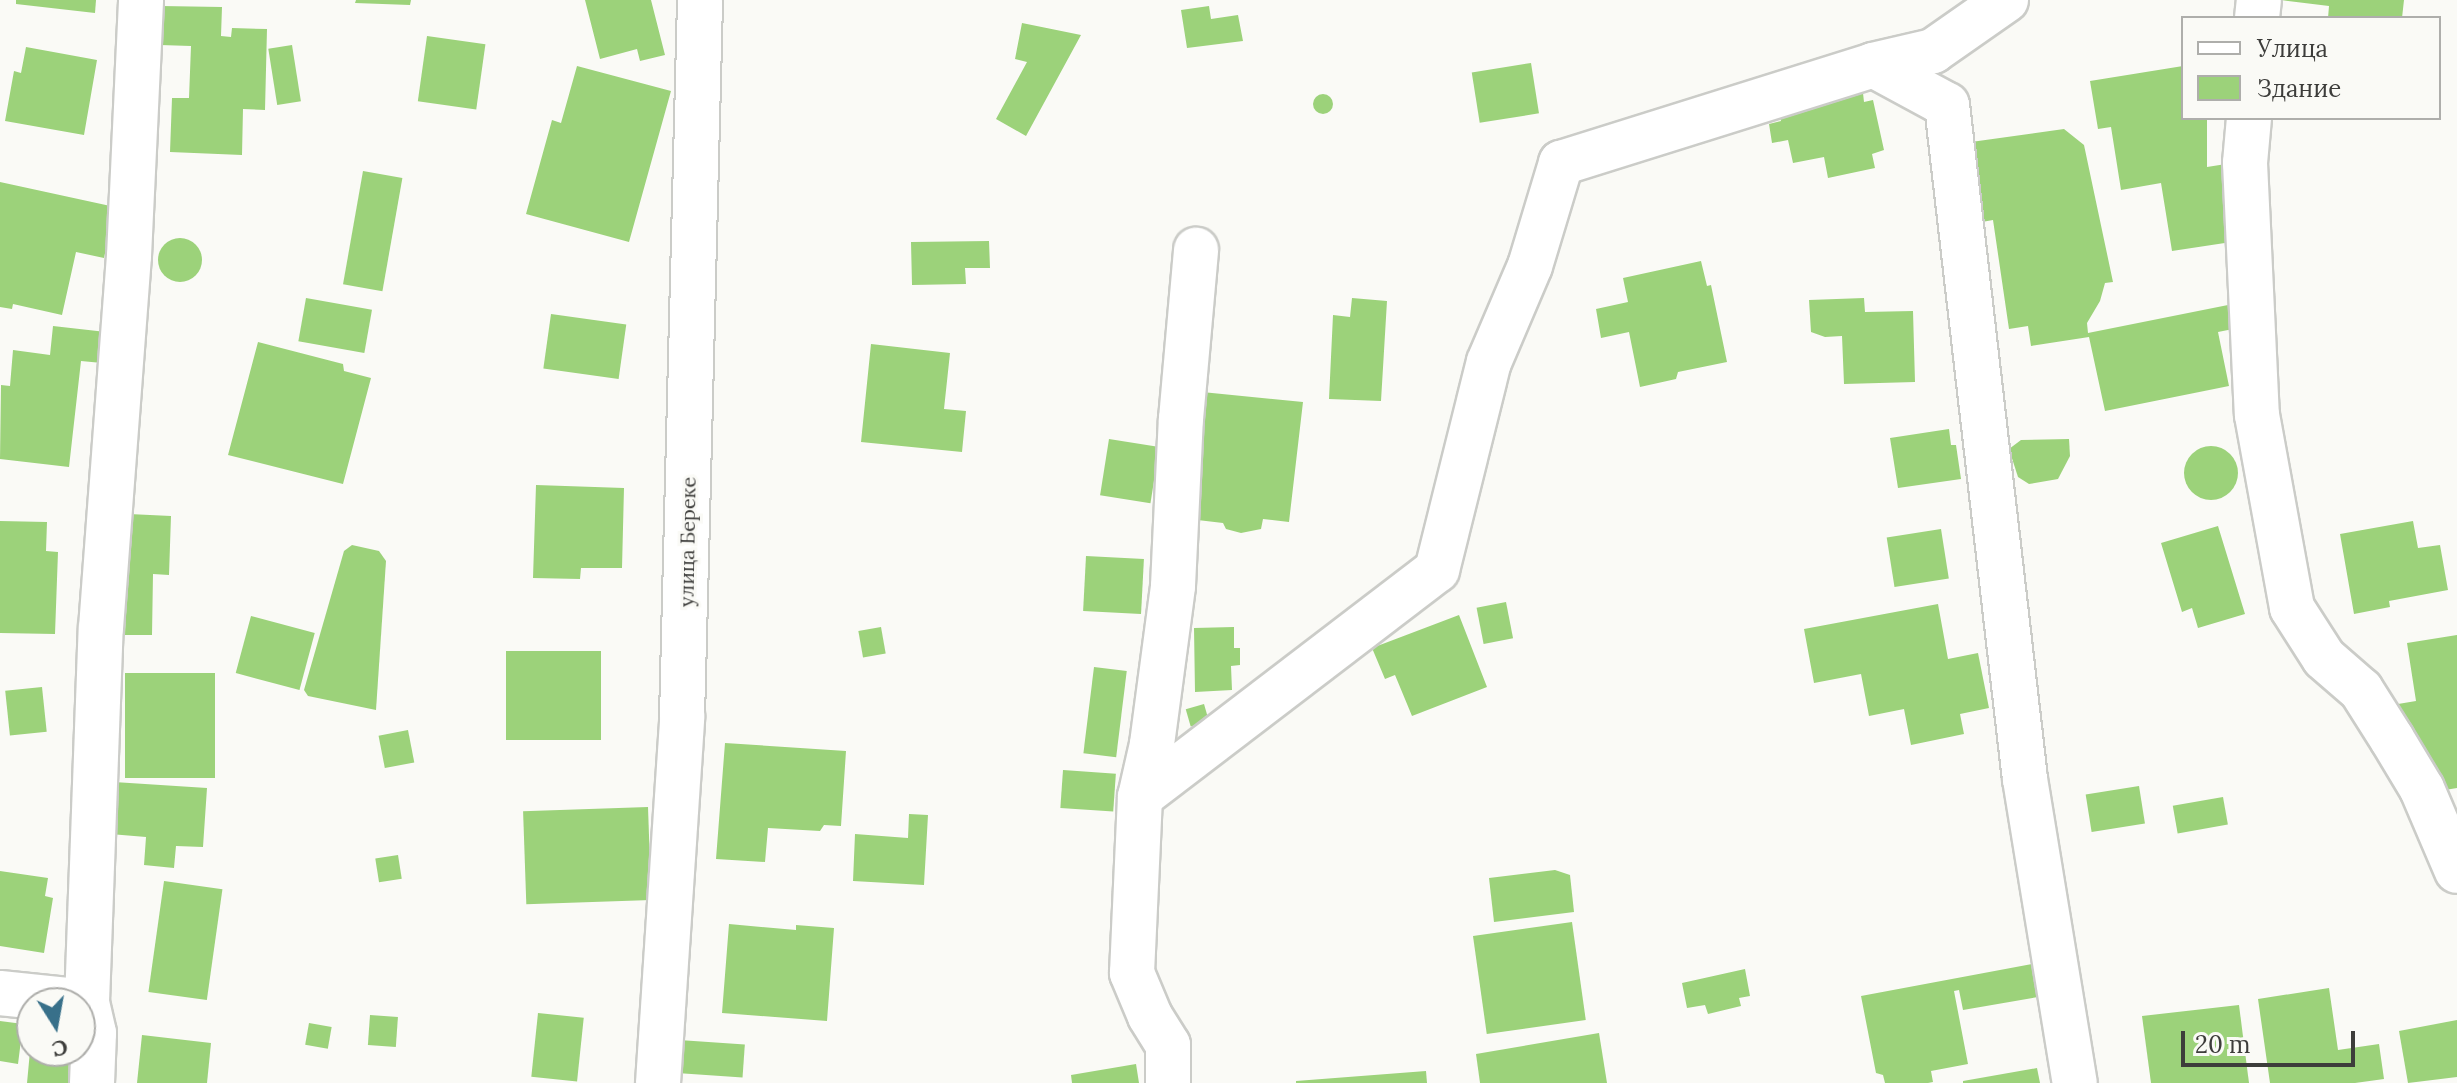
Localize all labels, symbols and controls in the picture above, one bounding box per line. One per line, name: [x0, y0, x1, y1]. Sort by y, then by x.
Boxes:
legend: [2181, 16, 2441, 120]
text: Улица: [2257, 33, 2328, 64]
text: Здание: [2257, 73, 2341, 104]
street label: улица Береке: [674, 477, 700, 607]
north arrow: [16, 987, 96, 1067]
scale bar: [2185, 1015, 2359, 1065]
text: 20 m: [2195, 1029, 2251, 1060]
text: С: [50, 1033, 70, 1064]

